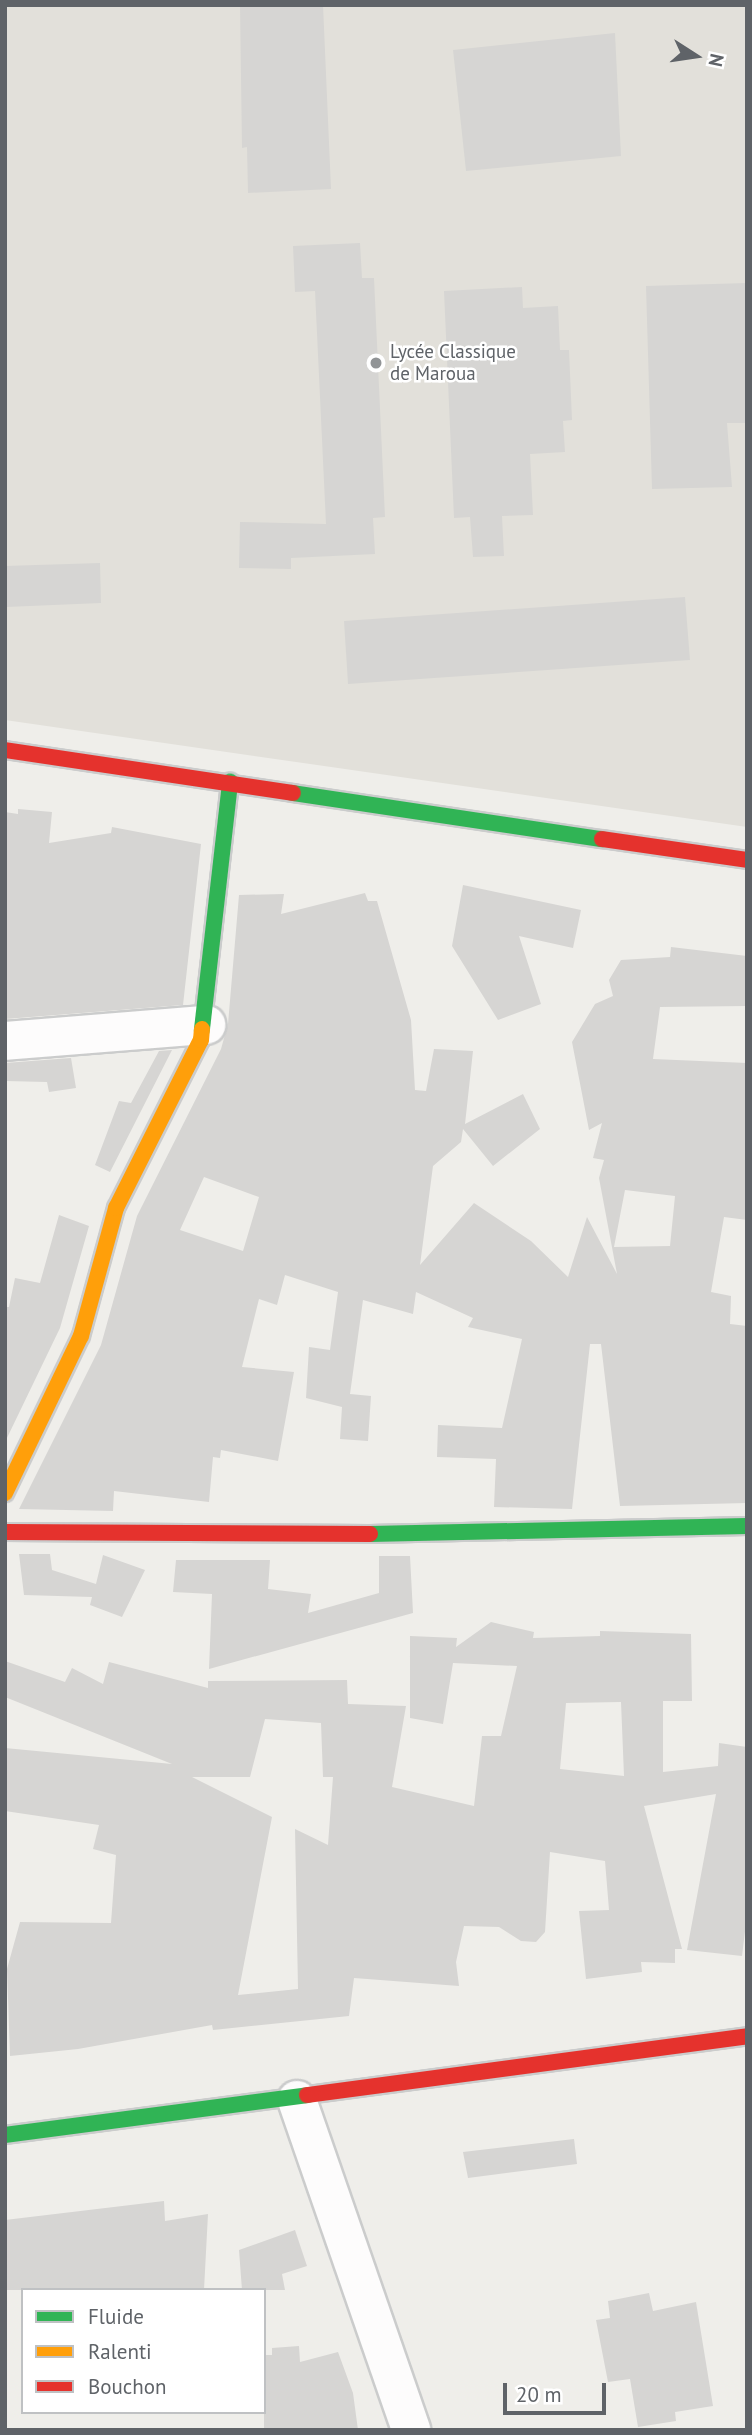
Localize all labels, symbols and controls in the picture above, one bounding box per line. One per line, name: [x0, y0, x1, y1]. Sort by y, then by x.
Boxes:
north arrow: [661, 21, 731, 91]
text: N: [704, 52, 730, 69]
place label: Lycée Classique de Maroua: [390, 341, 516, 385]
marker: Lycée Classique de Maroua: [368, 355, 384, 371]
legend: [21, 2288, 266, 2414]
text: Fluide: [88, 2303, 144, 2330]
text: Ralenti: [88, 2338, 152, 2365]
scale bar: [507, 2368, 610, 2412]
text: Bouchon: [88, 2373, 167, 2400]
text: 20 m: [516, 2381, 562, 2408]

